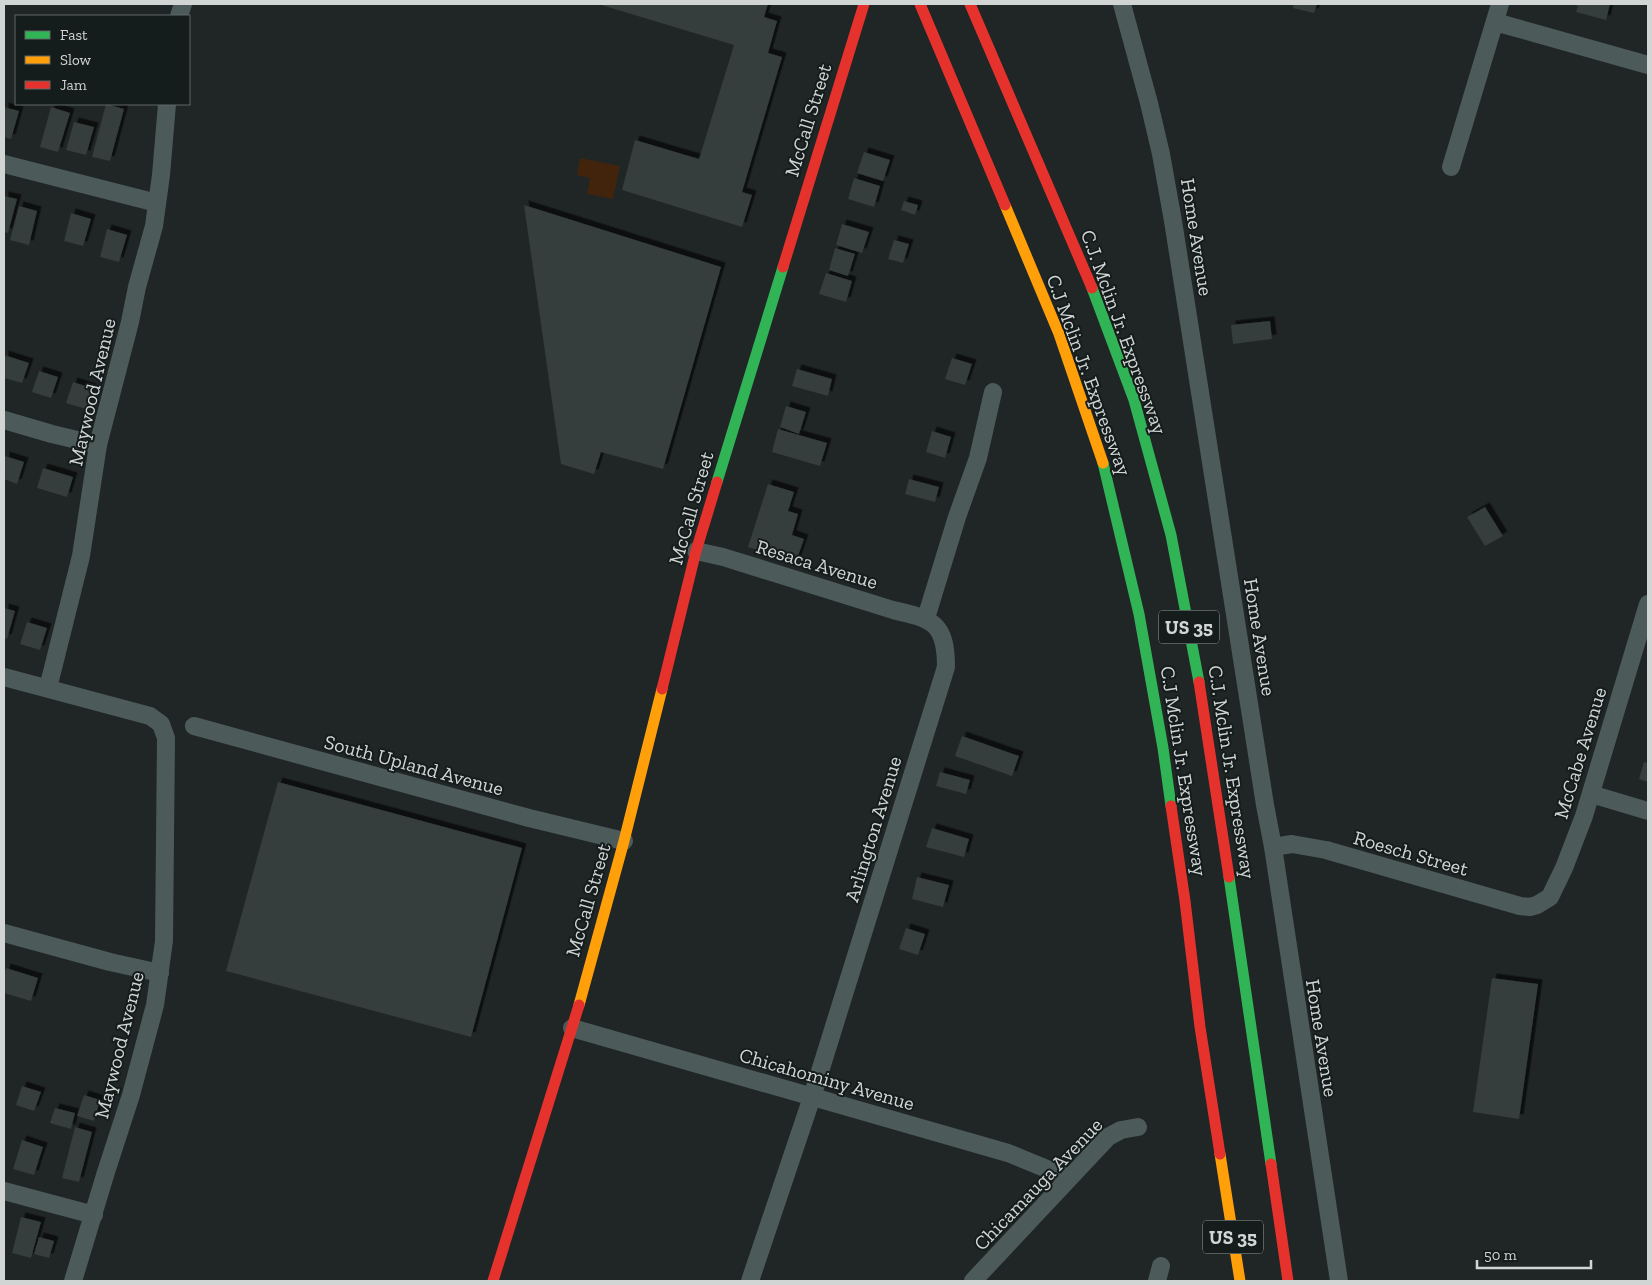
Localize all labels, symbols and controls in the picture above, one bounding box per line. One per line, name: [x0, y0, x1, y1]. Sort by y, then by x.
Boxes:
legend: [15, 15, 190, 105]
text: Fast: [60, 26, 88, 44]
text: Slow: [60, 51, 92, 69]
street label: McCall Street: [779, 60, 837, 179]
text: Jam: [60, 76, 87, 94]
street label: Home Avenue: [1176, 176, 1218, 298]
street label: C.J. Mclin Jr. Expressway: [1076, 226, 1172, 438]
street label: C.J Mclin Jr. Expressway: [1041, 271, 1137, 479]
street label: Maywood Avenue: [63, 316, 121, 468]
street label: McCall Street: [663, 448, 719, 567]
street label: Resaca Avenue: [753, 534, 881, 594]
street label: Home Avenue: [1239, 576, 1281, 698]
road number: US 35: [1159, 610, 1219, 644]
street label: C.J Mclin Jr. Expressway: [1156, 664, 1213, 878]
street label: C.J. Mclin Jr. Expressway: [1203, 664, 1261, 881]
street label: McCabe Avenue: [1549, 684, 1611, 822]
street label: South Upland Avenue: [322, 729, 506, 801]
street label: Arlington Avenue: [839, 753, 907, 905]
street label: Roesch Street: [1351, 825, 1472, 881]
street label: McCall Street: [560, 840, 616, 959]
street label: Maywood Avenue: [89, 969, 149, 1121]
street label: Home Avenue: [1301, 977, 1343, 1099]
street label: Chicahominy Avenue: [737, 1043, 917, 1115]
street label: Chicamauga Avenue: [969, 1113, 1107, 1255]
road number: US 35: [1203, 1220, 1263, 1254]
scale bar: [1477, 1238, 1591, 1270]
text: 50 m: [1484, 1246, 1517, 1264]

